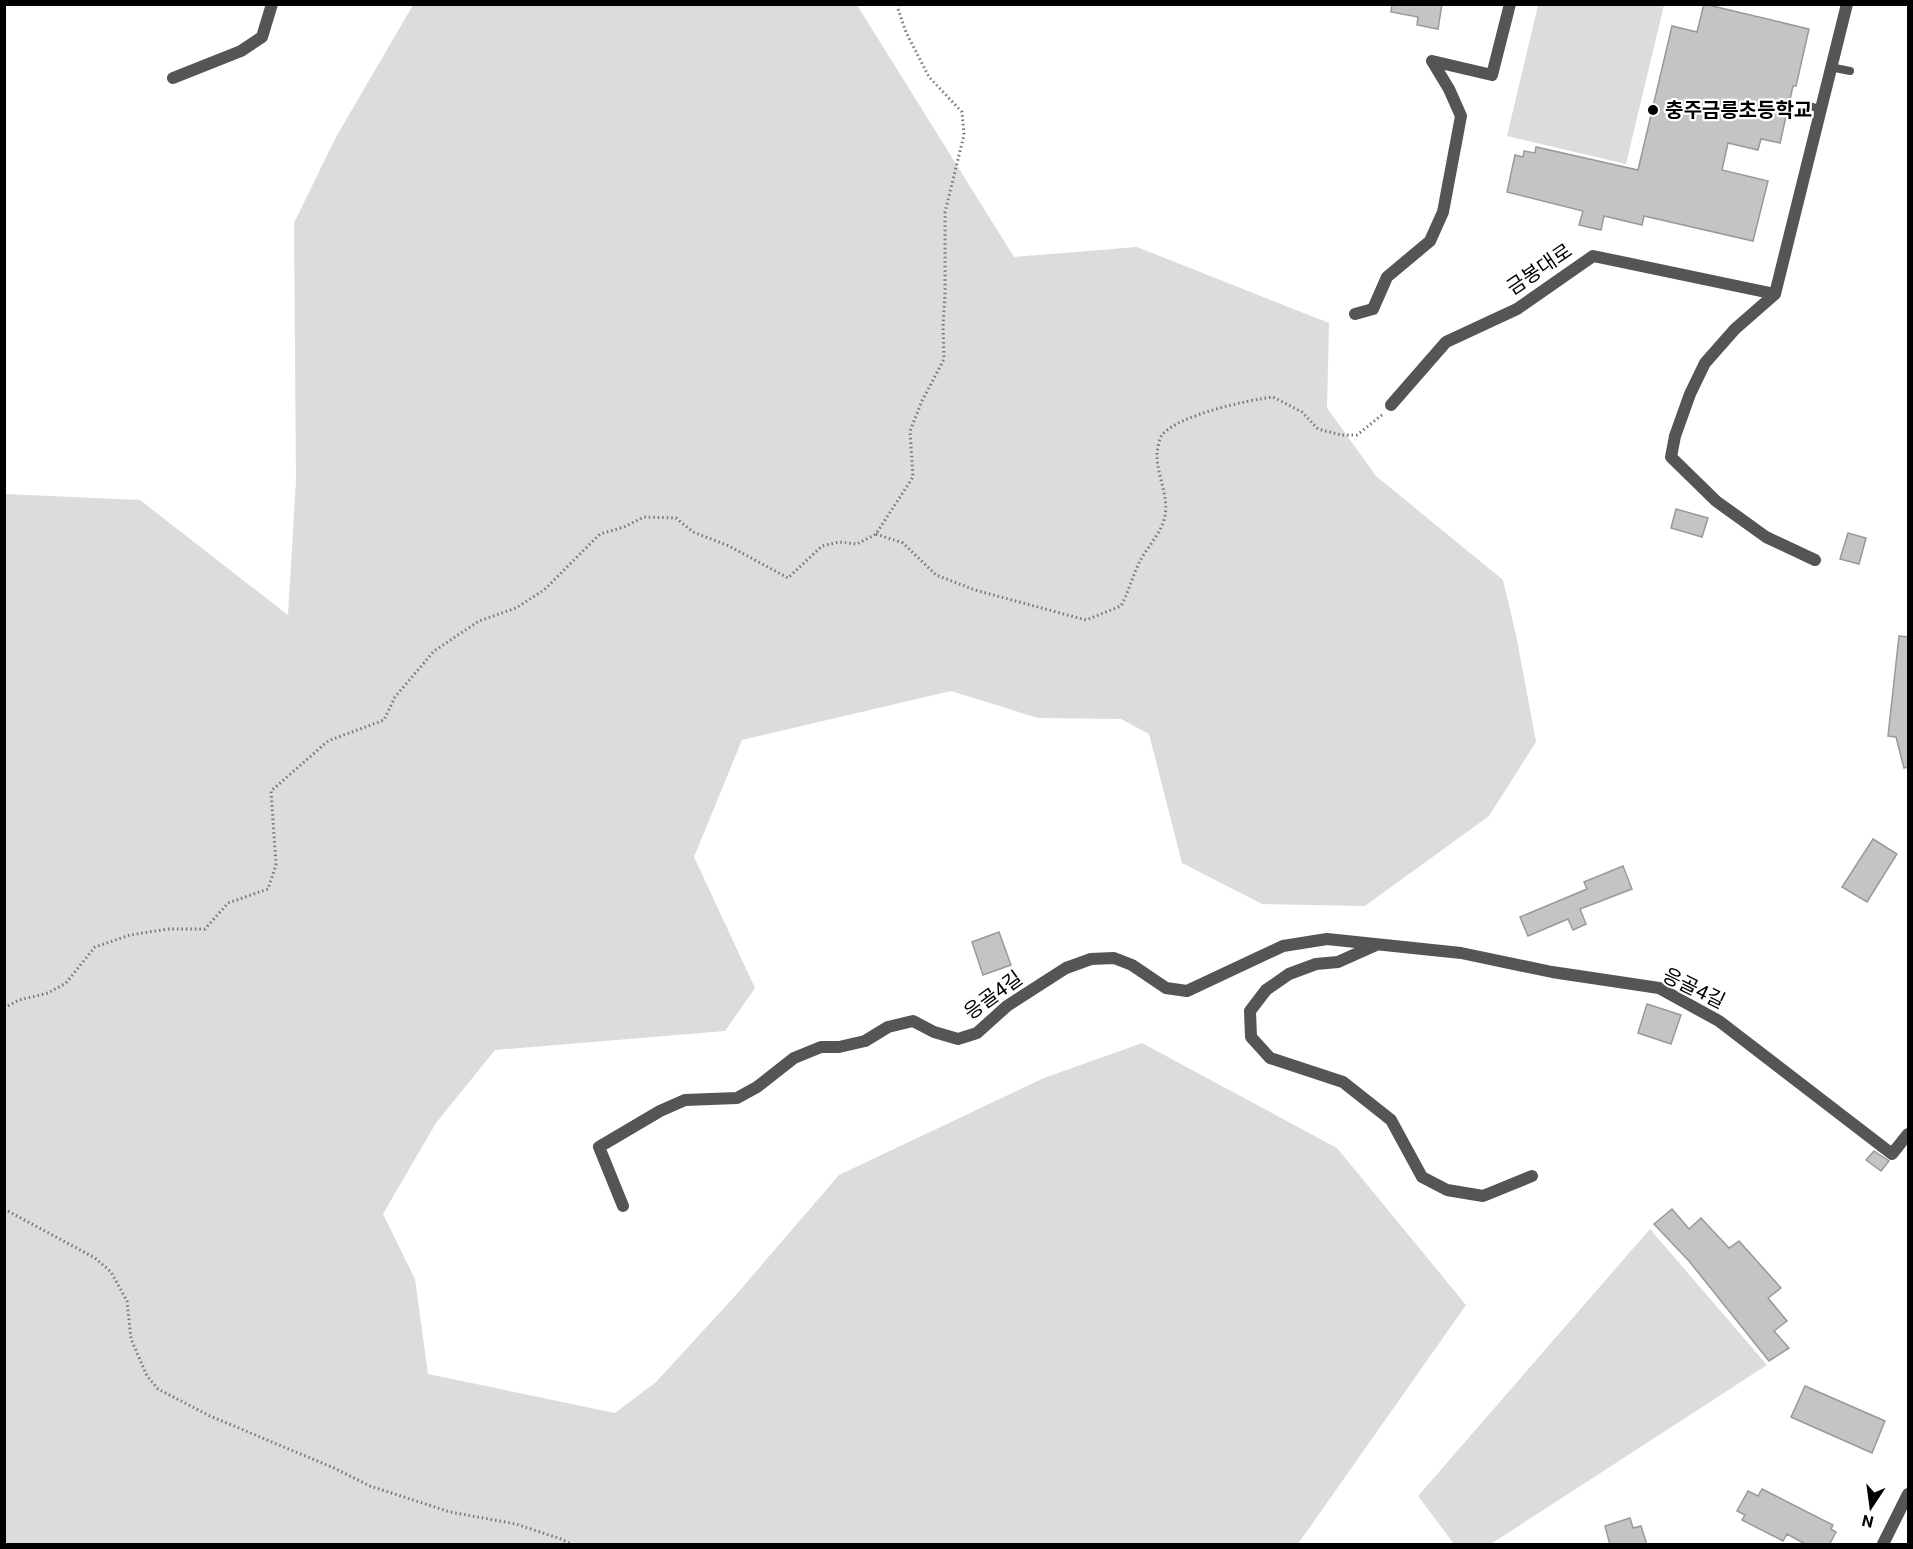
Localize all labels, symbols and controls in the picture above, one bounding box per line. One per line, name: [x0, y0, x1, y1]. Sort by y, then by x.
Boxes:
place label: 충주금릉초등학교: [1665, 98, 1812, 122]
marker: 충주금릉초등학교: [1646, 103, 1660, 117]
street label: 금봉대로: [1502, 238, 1576, 300]
street label: 응골4길: [1659, 963, 1729, 1013]
street label: 응골4길: [959, 966, 1027, 1024]
north arrow: [1841, 1477, 1901, 1537]
text: N: [1860, 1511, 1875, 1532]

